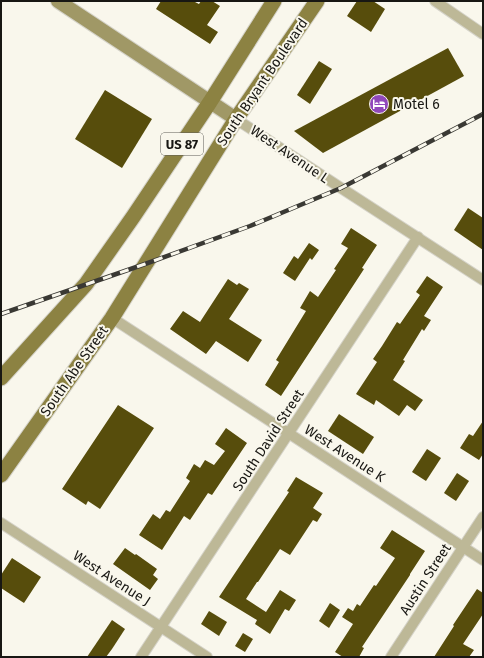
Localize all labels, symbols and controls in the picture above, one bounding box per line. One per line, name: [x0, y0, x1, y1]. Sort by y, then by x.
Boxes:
street label: South Bryant Boulevard: [213, 15, 311, 149]
hotel icon: Motel 6: [368, 93, 390, 115]
place label: Motel 6: [393, 96, 440, 113]
street label: West Avenue L: [247, 122, 332, 187]
road number: US 87: [161, 133, 203, 155]
street label: South Abe Street: [37, 322, 112, 420]
street label: South David Street: [229, 385, 308, 494]
street label: West Avenue K: [301, 421, 389, 486]
street label: Austin Street: [396, 540, 455, 618]
street label: West Avenue J: [70, 547, 154, 610]

